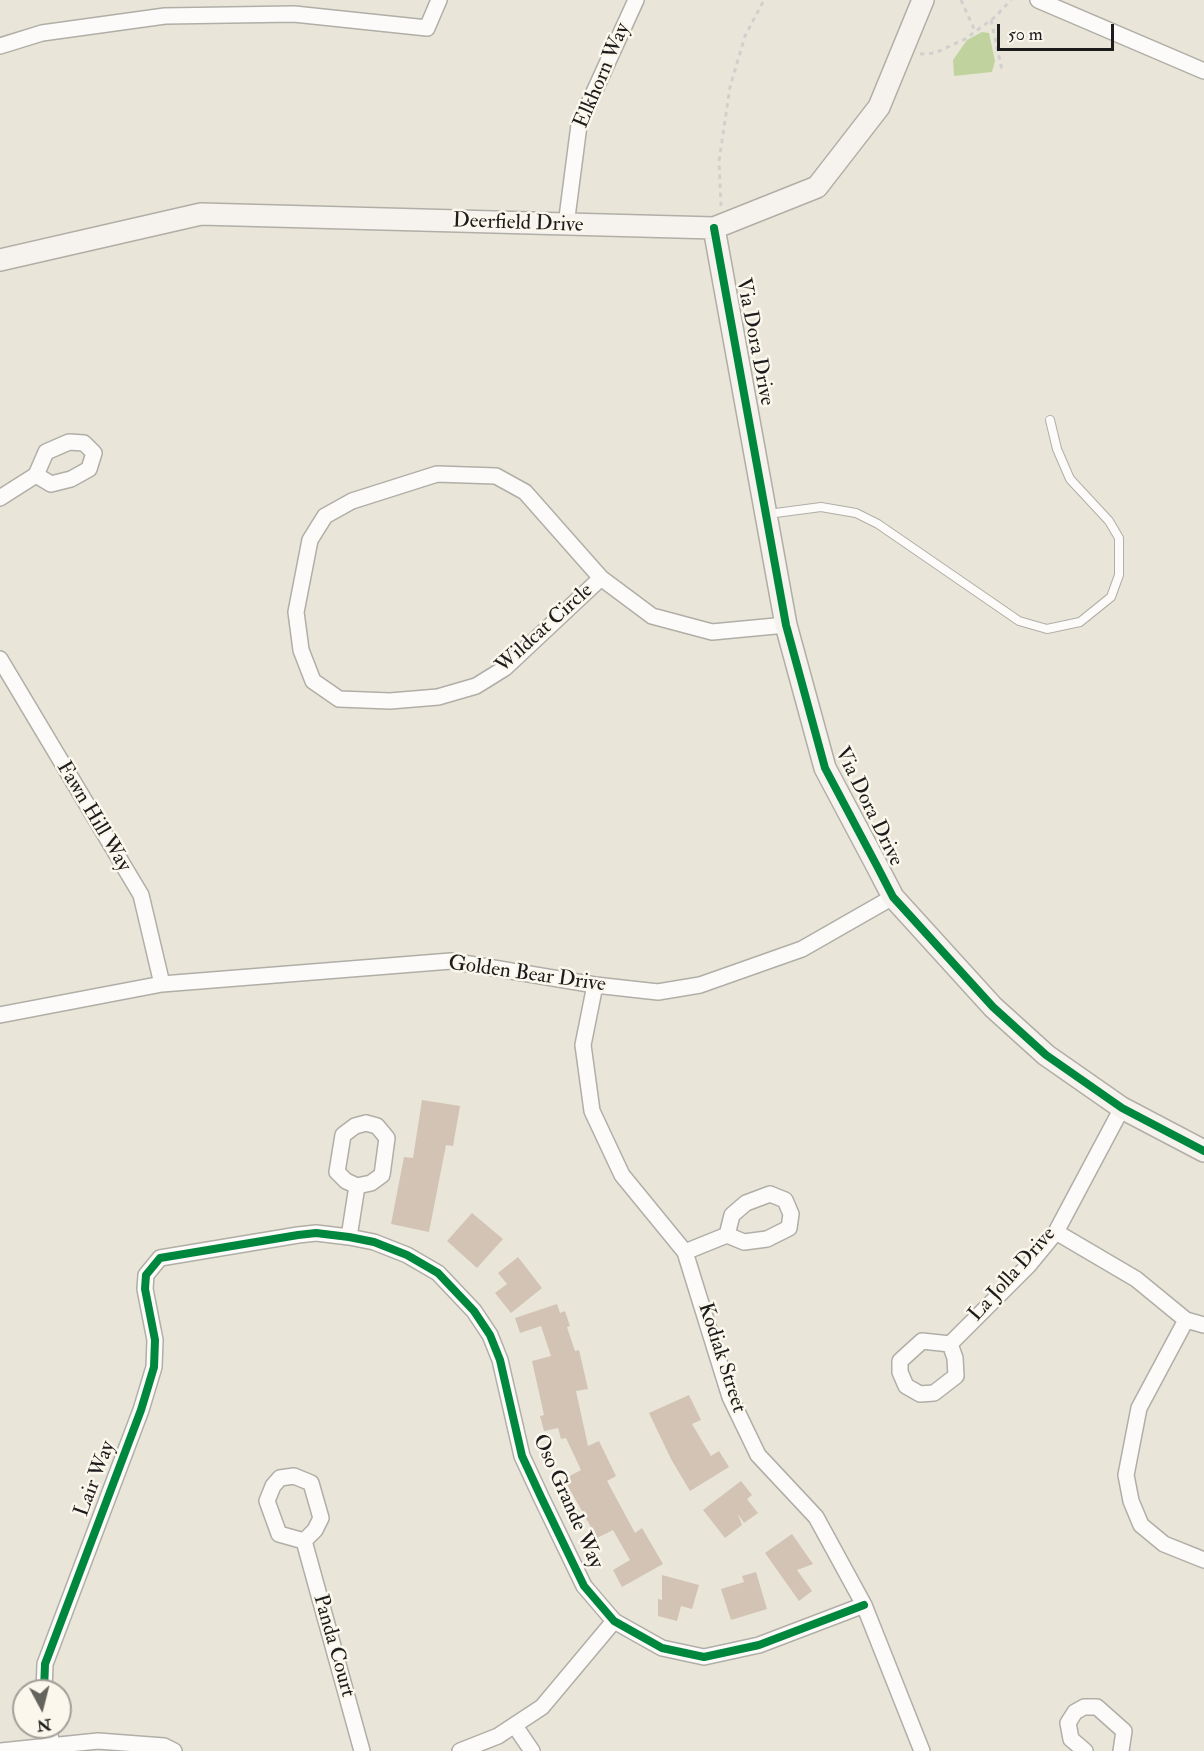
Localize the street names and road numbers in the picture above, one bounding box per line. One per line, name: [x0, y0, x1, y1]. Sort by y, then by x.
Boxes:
street label: Elkhorn Way: [570, 20, 636, 132]
street label: Deerfield Drive: [452, 209, 584, 239]
street label: Via Dora Drive: [729, 276, 779, 408]
street label: Wildcat Circle: [491, 579, 599, 679]
street label: Via Dora Drive: [828, 743, 908, 871]
street label: Fawn Hill Way: [50, 757, 136, 877]
street label: Golden Bear Drive: [447, 951, 607, 999]
street label: La Jolla Drive: [964, 1223, 1062, 1327]
street label: Kodiak Street: [691, 1300, 751, 1416]
street label: Oso Grande Way: [526, 1431, 608, 1573]
street label: Lair Way: [70, 1438, 122, 1520]
street label: Panda Court: [306, 1592, 360, 1700]

